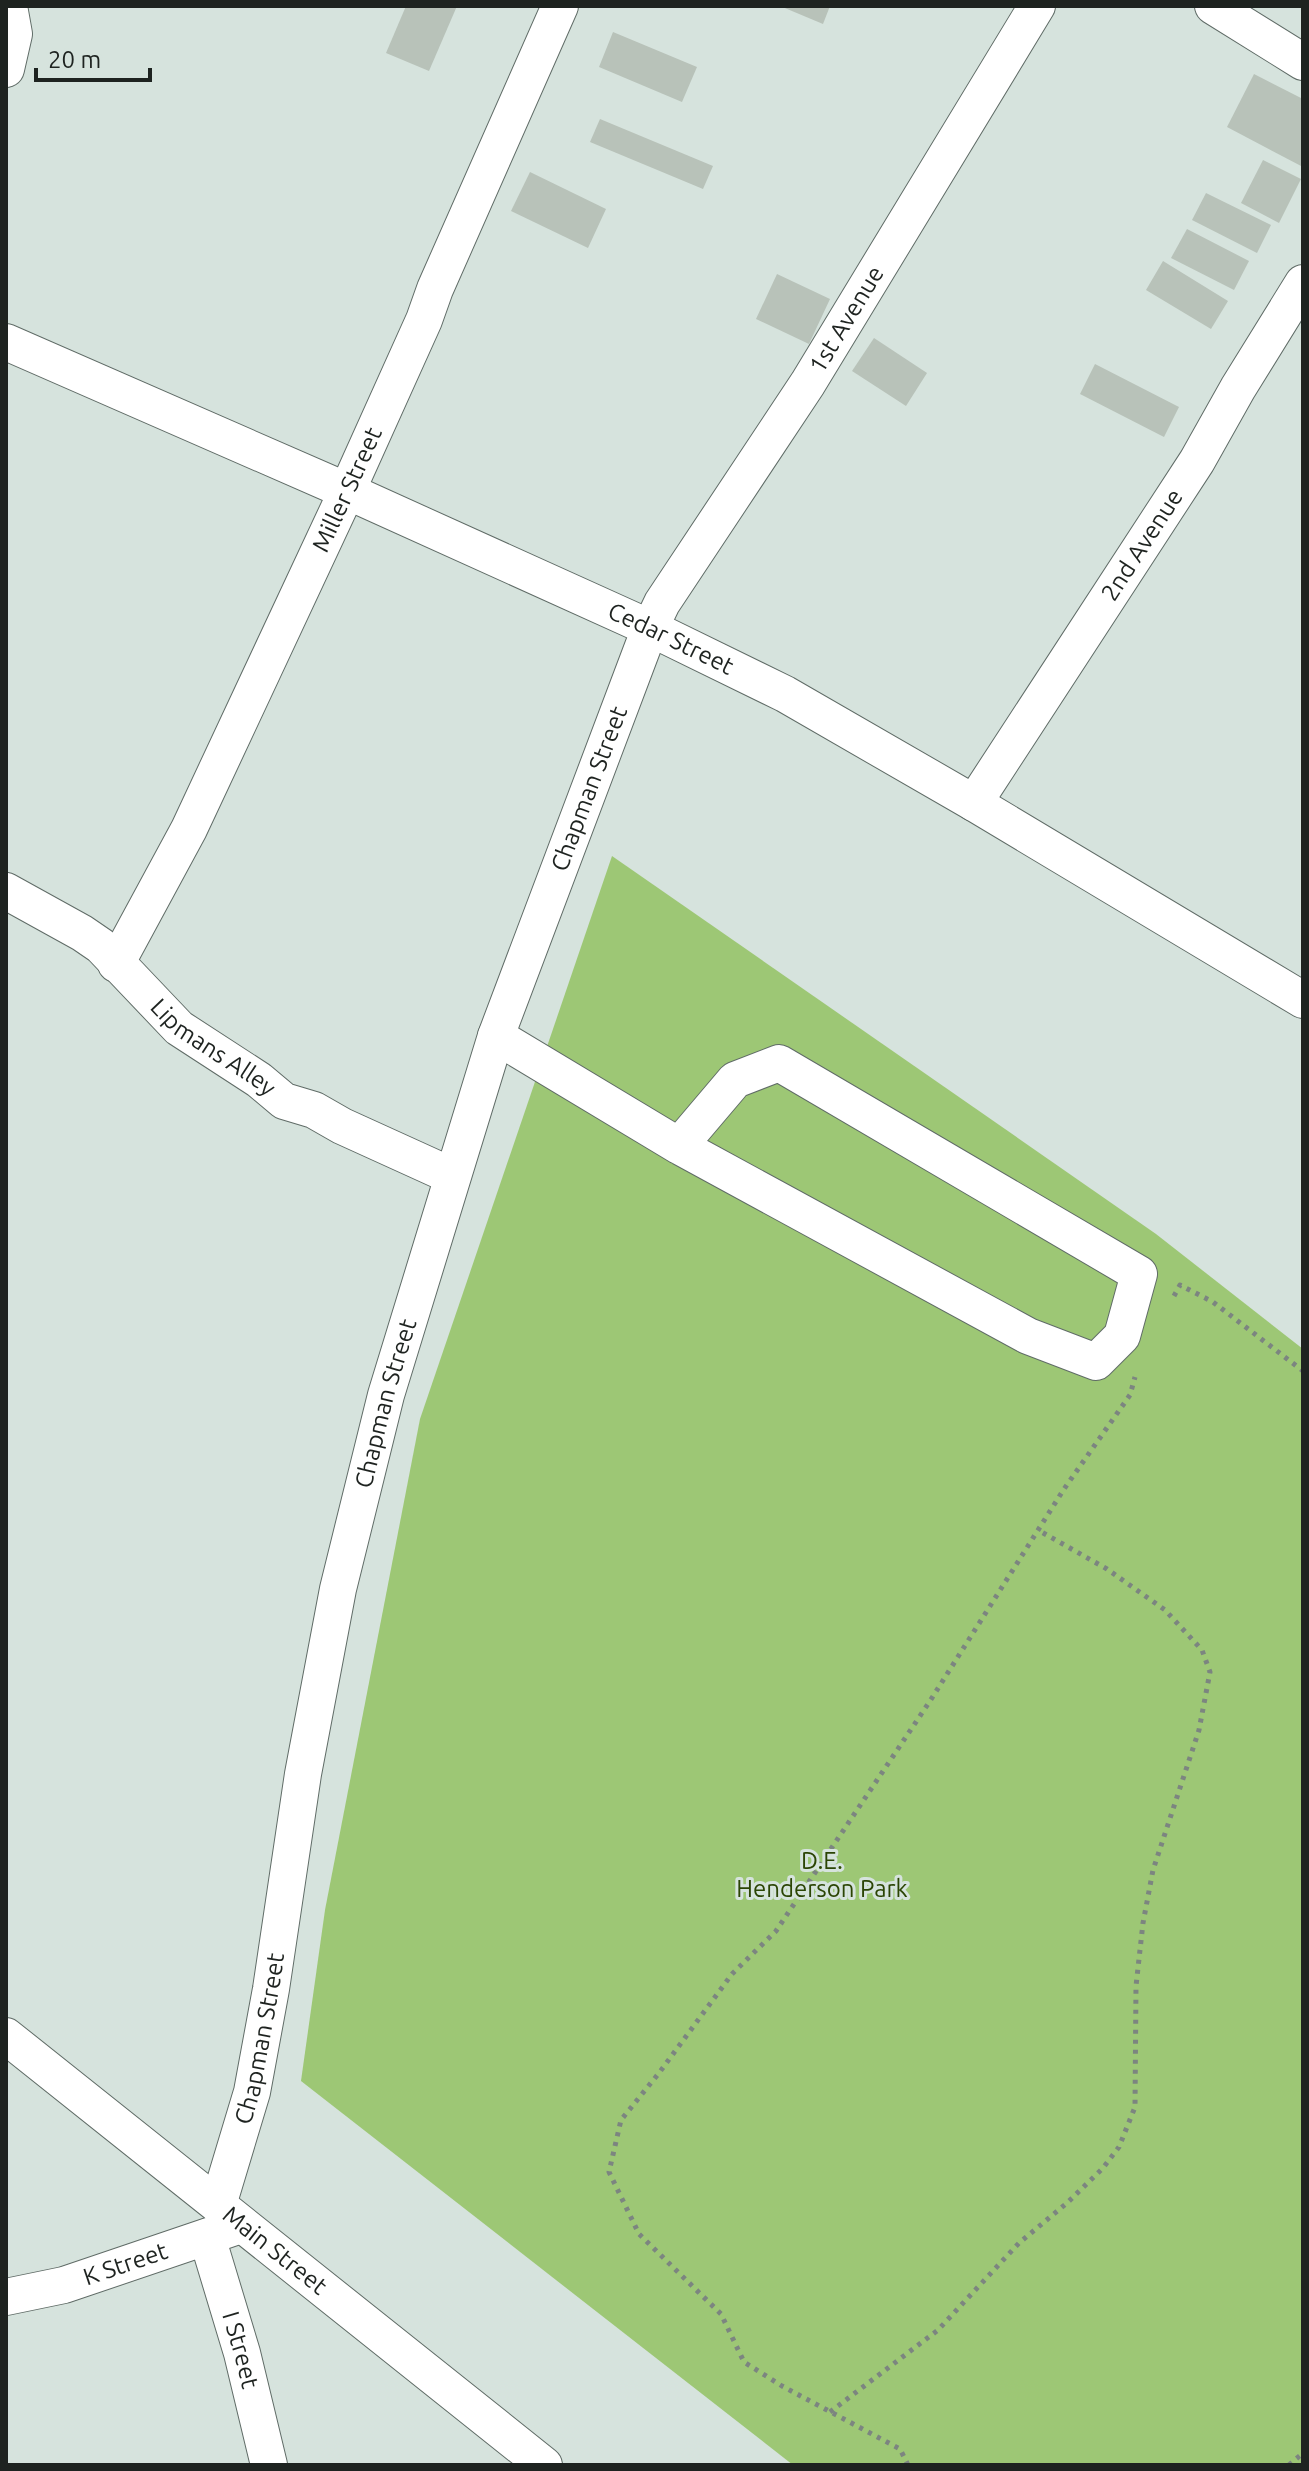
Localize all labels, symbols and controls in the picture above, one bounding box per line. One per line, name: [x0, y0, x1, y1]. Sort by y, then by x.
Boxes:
scale bar: [36, 32, 150, 82]
text: 20 m: [48, 46, 101, 73]
street label: 1st Avenue: [804, 261, 889, 377]
street label: Miller Street: [307, 422, 387, 556]
street label: 2nd Avenue: [1096, 484, 1188, 606]
street label: Cedar Street: [604, 597, 739, 680]
street label: Chapman Street: [545, 702, 632, 875]
street label: Lipmans Alley: [145, 993, 282, 1101]
street label: Chapman Street: [350, 1315, 422, 1491]
park label: D.E. Henderson Park: [736, 1847, 908, 1902]
street label: Chapman Street: [229, 1950, 289, 2127]
street label: Main Street: [218, 2200, 333, 2300]
street label: K Street: [80, 2237, 171, 2291]
street label: I Street: [217, 2308, 264, 2392]

